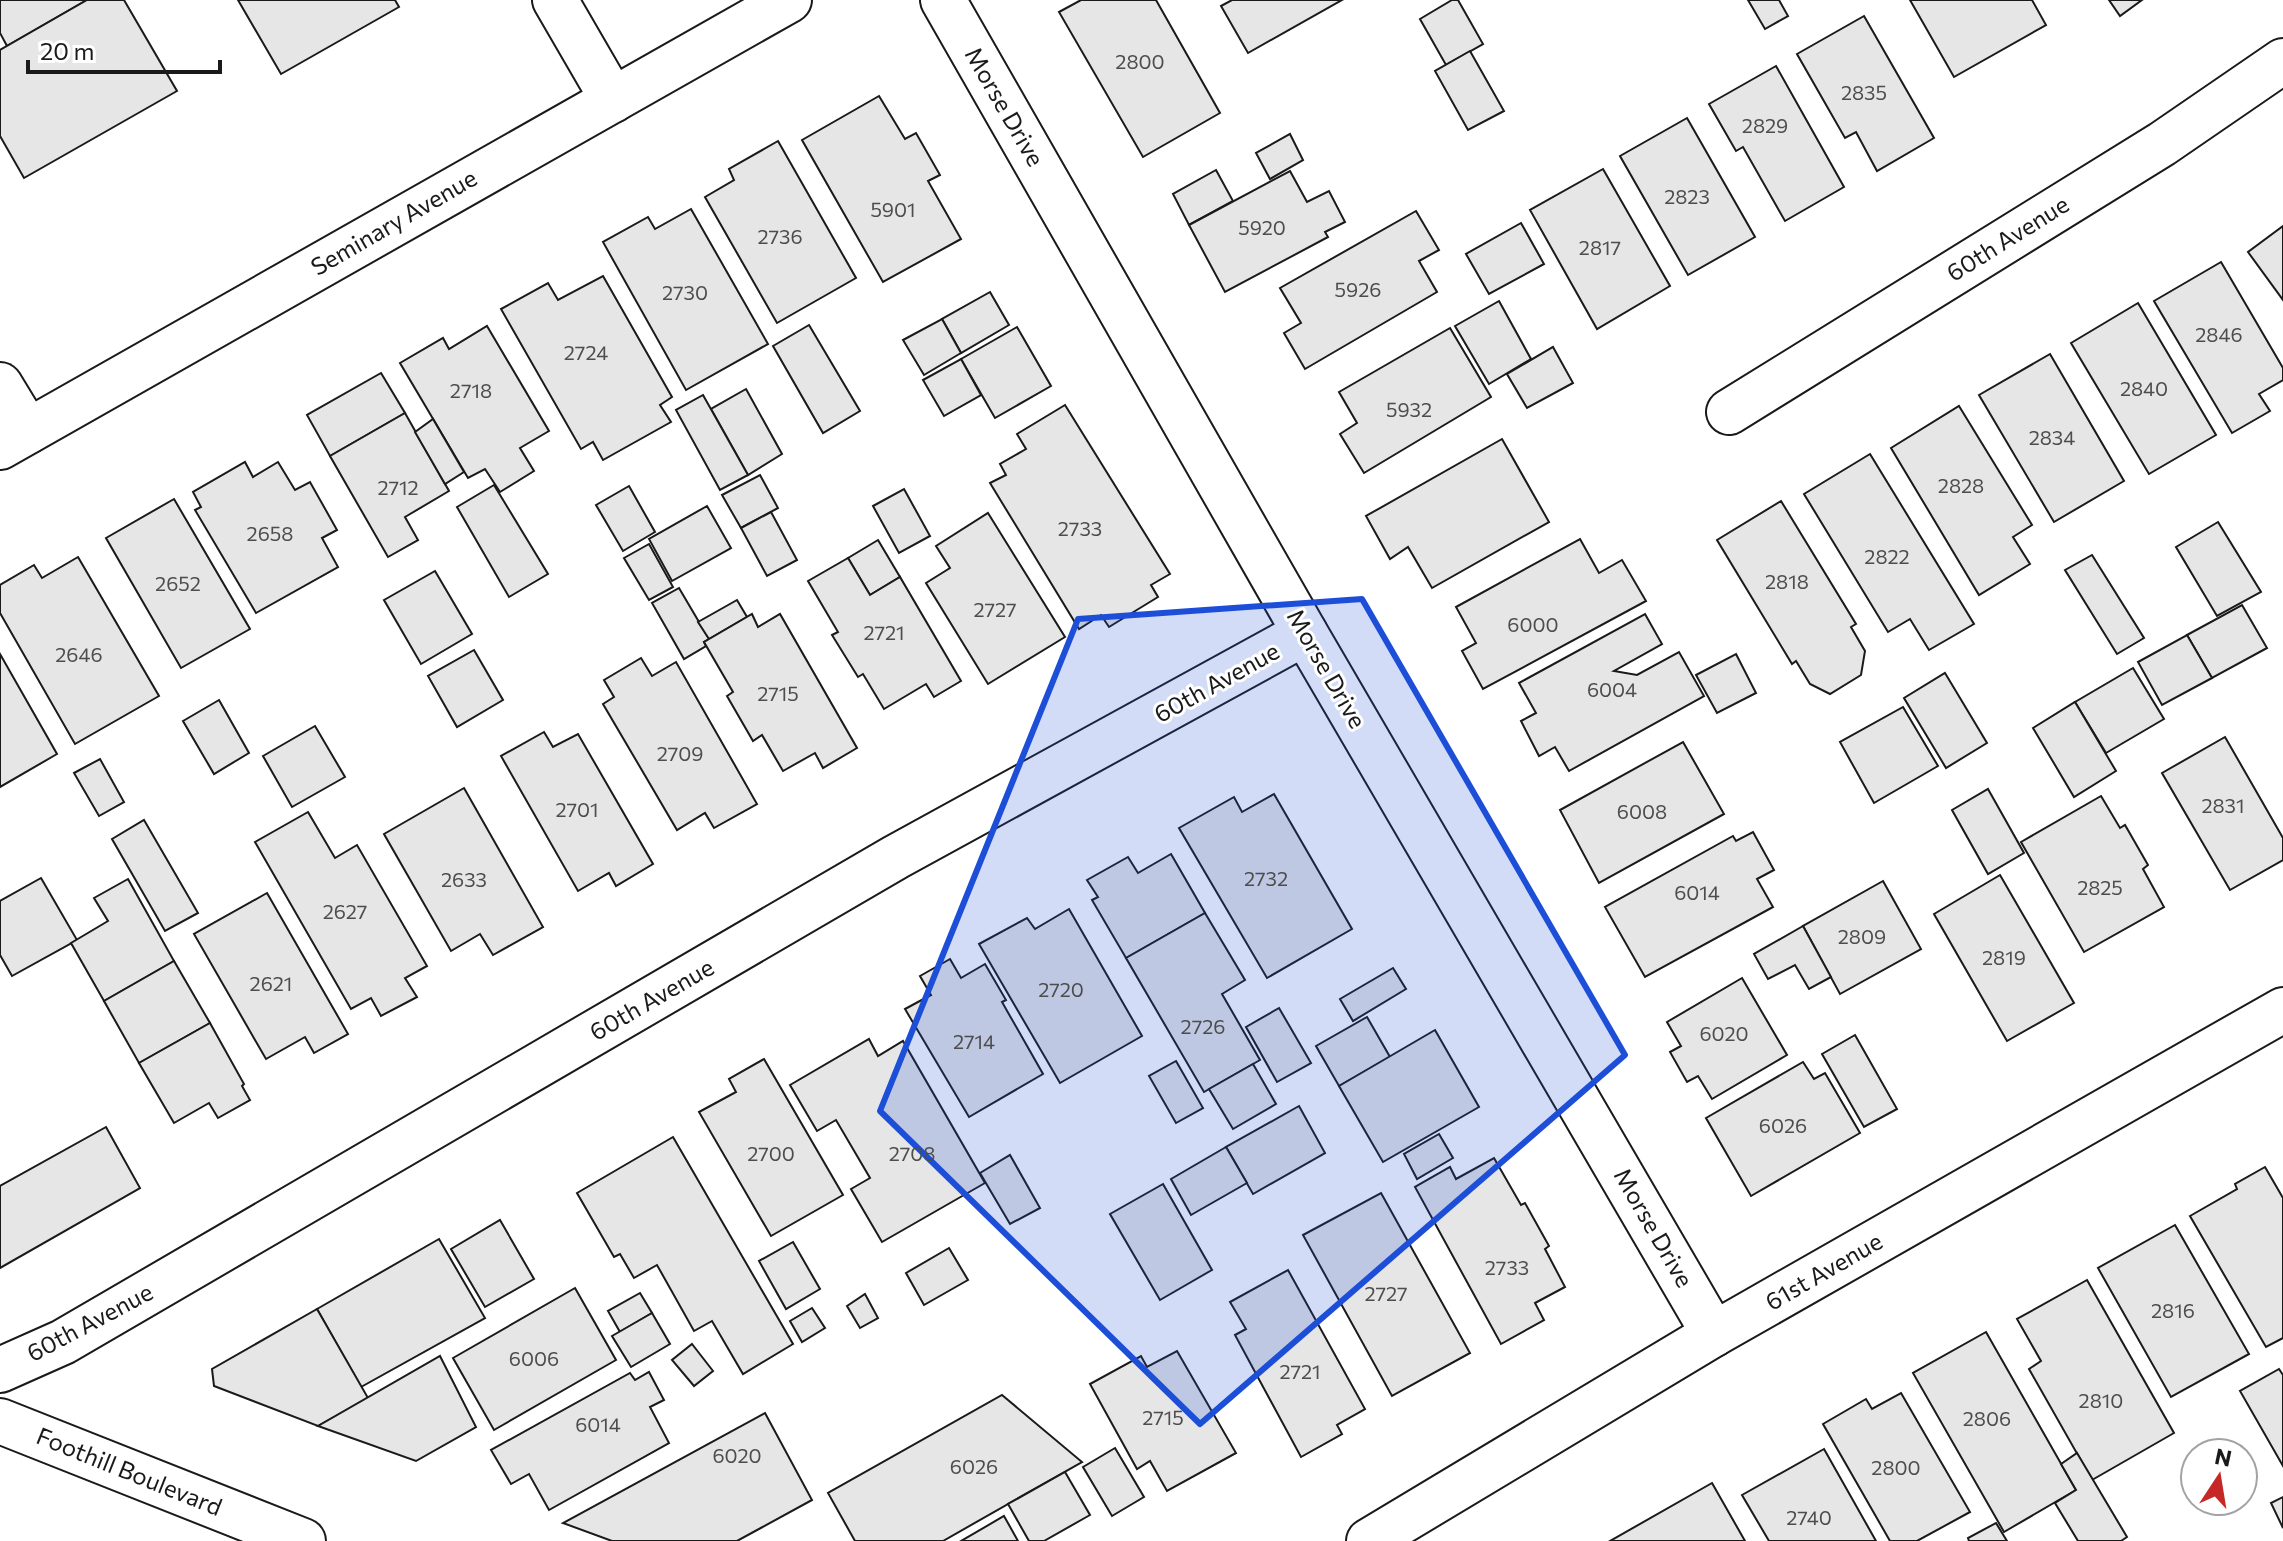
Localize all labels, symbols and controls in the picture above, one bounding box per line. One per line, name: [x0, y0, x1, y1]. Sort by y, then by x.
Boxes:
scale bar: [28, 24, 220, 74]
text: 20 m: [40, 36, 94, 65]
street label: Morse Drive: [960, 42, 1051, 171]
house number: 2800: [1115, 49, 1165, 73]
house number: 2835: [1841, 80, 1887, 104]
house number: 2829: [1742, 113, 1788, 137]
street label: Seminary Avenue: [305, 162, 481, 281]
house number: 2823: [1664, 184, 1710, 208]
street label: 60th Avenue: [1941, 189, 2074, 287]
house number: 5901: [870, 197, 916, 221]
house number: 5920: [1238, 215, 1286, 239]
house number: 2736: [757, 224, 803, 248]
house number: 2817: [1579, 235, 1621, 259]
house number: 5926: [1335, 277, 1381, 301]
house number: 2730: [662, 280, 708, 304]
house number: 2846: [2195, 322, 2243, 346]
house number: 2724: [564, 340, 608, 364]
house number: 2840: [2120, 376, 2168, 400]
house number: 2718: [450, 378, 492, 402]
house number: 5932: [1386, 397, 1432, 421]
house number: 2834: [2029, 425, 2075, 449]
house number: 2828: [1938, 473, 1984, 497]
house number: 2712: [377, 475, 419, 499]
house number: 2733: [1058, 516, 1102, 540]
house number: 2658: [247, 521, 293, 545]
house number: 2822: [1864, 544, 1910, 568]
house number: 2818: [1765, 569, 1809, 593]
house number: 2652: [155, 571, 201, 595]
house number: 2727: [973, 597, 1017, 621]
street label: Morse Drive: [1282, 604, 1373, 733]
house number: 6000: [1507, 612, 1559, 636]
house number: 2721: [863, 620, 905, 644]
street label: 60th Avenue: [1149, 635, 1284, 728]
house number: 2646: [55, 642, 103, 666]
house number: 6004: [1587, 677, 1637, 701]
house number: 2715: [757, 681, 799, 705]
house number: 2709: [657, 741, 703, 765]
house number: 2831: [2201, 793, 2245, 817]
house number: 2701: [555, 797, 599, 821]
house number: 6008: [1617, 799, 1667, 823]
house number: 2732: [1244, 866, 1288, 890]
house number: 2633: [441, 867, 487, 891]
house number: 2825: [2077, 875, 2123, 899]
house number: 6014: [1674, 880, 1720, 904]
house number: 2627: [323, 899, 367, 923]
house number: 2809: [1838, 924, 1886, 948]
house number: 2819: [1982, 945, 2026, 969]
street label: 60th Avenue: [584, 952, 718, 1046]
house number: 2621: [250, 971, 292, 995]
house number: 2720: [1038, 977, 1084, 1001]
house number: 2726: [1181, 1014, 1225, 1038]
house number: 6020: [1699, 1021, 1749, 1045]
house number: 2714: [953, 1029, 995, 1053]
house number: 6026: [1759, 1113, 1807, 1137]
house number: 2700: [747, 1141, 795, 1165]
house number: 2708: [889, 1141, 935, 1165]
street label: Morse Drive: [1609, 1163, 1700, 1292]
street label: 61st Avenue: [1760, 1226, 1887, 1316]
house number: 2733: [1485, 1255, 1529, 1279]
street label: 60th Avenue: [21, 1276, 157, 1367]
house number: 2727: [1364, 1281, 1408, 1305]
house number: 2816: [2151, 1298, 2195, 1322]
house number: 6006: [509, 1346, 559, 1370]
house number: 2721: [1279, 1359, 1321, 1383]
house number: 2810: [2079, 1388, 2123, 1412]
house number: 2715: [1142, 1405, 1184, 1429]
house number: 2806: [1963, 1406, 2011, 1430]
house number: 6014: [575, 1412, 621, 1436]
street label: Foothill Boulevard: [33, 1420, 227, 1521]
north arrow: [2179, 1437, 2259, 1517]
text: N: [2212, 1442, 2234, 1472]
house number: 6020: [712, 1443, 762, 1467]
house number: 6026: [950, 1454, 998, 1478]
house number: 2800: [1871, 1455, 1921, 1479]
house number: 2740: [1786, 1505, 1832, 1529]

